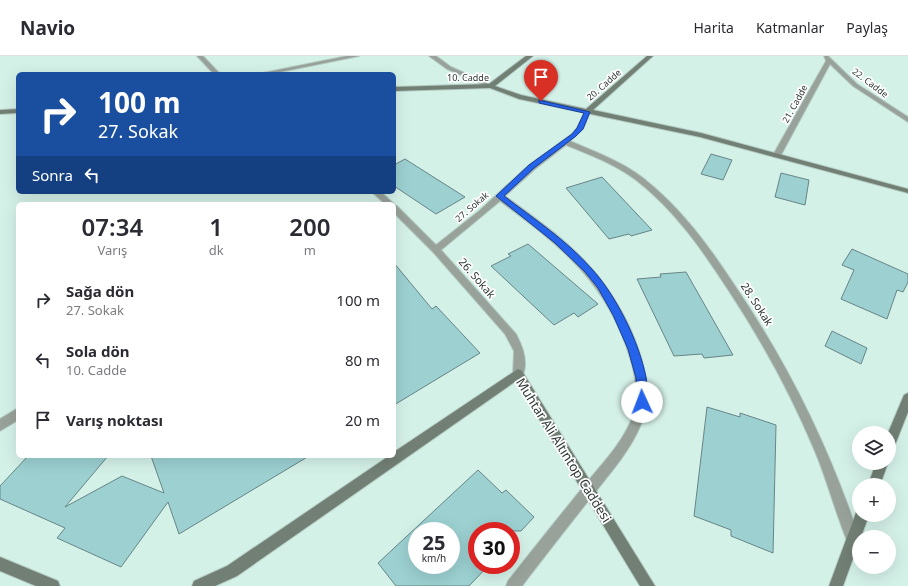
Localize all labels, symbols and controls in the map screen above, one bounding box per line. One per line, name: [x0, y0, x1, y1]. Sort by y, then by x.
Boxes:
text: Navio: [20, 15, 75, 41]
text: Harita: [693, 18, 734, 37]
text: Katmanlar: [756, 18, 824, 37]
text: Paylaş: [846, 18, 888, 37]
pin: [524, 60, 558, 101]
street label: 22. Cadde: [850, 65, 891, 100]
icon: arrive: [530, 66, 552, 88]
street label: 20. Cadde: [584, 66, 624, 103]
street label: 10. Cadde: [447, 71, 489, 84]
street label: 21. Cadde: [779, 82, 810, 125]
text: 100 m: [98, 83, 181, 121]
icon: right: [32, 88, 84, 140]
text: 27. Sokak: [98, 119, 178, 143]
icon: left: [81, 164, 103, 186]
text: Sonra: [32, 165, 73, 185]
street label: 27. Sokak: [452, 188, 491, 225]
text: 07:34: [82, 210, 143, 243]
text: 1: [209, 210, 223, 243]
text: 200: [289, 210, 330, 243]
text: Varış: [97, 241, 127, 259]
text: dk: [209, 241, 224, 259]
text: m: [304, 241, 316, 259]
street label: 26. Sokak: [456, 254, 499, 301]
street label: 28. Sokak: [738, 279, 777, 328]
text: Sağa dön: [66, 281, 134, 301]
icon: right: [32, 289, 54, 311]
text: 100 m: [336, 290, 380, 310]
text: 27. Sokak: [66, 301, 124, 319]
text: Sola dön: [66, 341, 130, 361]
icon: left: [32, 349, 54, 371]
text: 80 m: [345, 350, 380, 370]
text: 10. Cadde: [66, 361, 127, 379]
street label: Muhtar Ali Altıntop Caddesi: [512, 374, 616, 526]
position arrow: [621, 381, 663, 423]
icon: arrive: [32, 409, 54, 431]
text: Varış noktası: [66, 410, 163, 430]
text: 20 m: [345, 410, 380, 430]
map controls: [852, 426, 896, 574]
button: layers: [852, 426, 896, 470]
button: +: [852, 478, 896, 522]
speed limit sign: 30: [468, 522, 520, 574]
text: 25: [423, 529, 445, 556]
button: −: [852, 530, 896, 574]
text: km/h: [422, 551, 446, 565]

